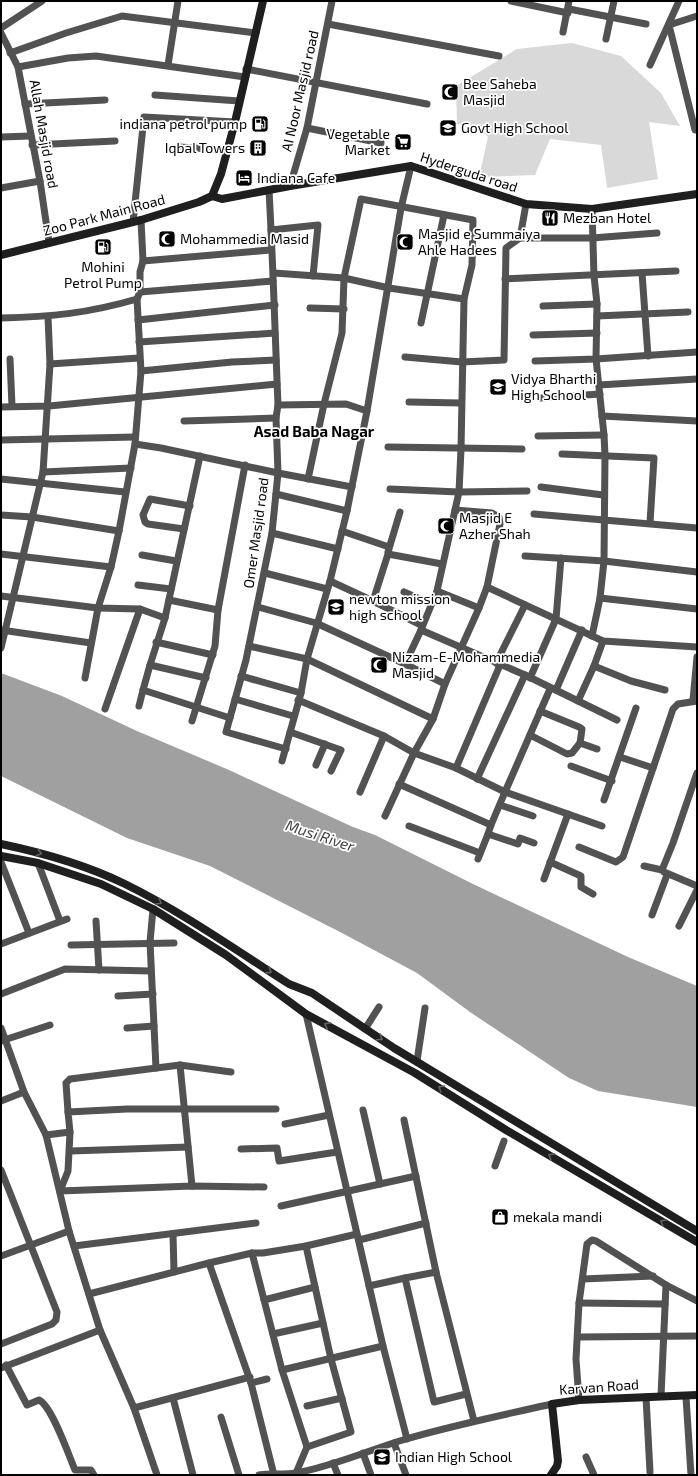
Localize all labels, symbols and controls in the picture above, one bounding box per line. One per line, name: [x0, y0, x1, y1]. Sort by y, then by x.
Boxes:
street label: AI Noor Masjid road: [277, 29, 322, 153]
place label: Bee Saheba Masjid: [463, 75, 537, 108]
street label: Allah Masjid road: [27, 78, 62, 190]
mosque icon: Bee Saheba Masjid: [440, 82, 460, 102]
fuel station icon: indiana petrol pump: [250, 114, 270, 134]
place label: indiana petrol pump: [120, 115, 247, 132]
school or university icon: Govt High School: [438, 118, 458, 138]
place label: Govt High School: [461, 119, 569, 136]
place label: Vegetable Market: [327, 125, 390, 158]
supermarket icon: Vegetable Market: [393, 132, 413, 152]
building icon: Iqbal Towers: [248, 138, 268, 158]
place label: Iqbal Towers: [165, 139, 245, 156]
street label: Hyderguda road: [418, 148, 520, 195]
hotel icon: Indiana Cafe: [234, 168, 254, 188]
place label: Indiana Cafe: [257, 169, 335, 186]
street label: Zoo Park Main Road: [41, 190, 167, 239]
restaurant icon: Mezban Hotel: [540, 208, 560, 228]
place label: Mezban Hotel: [563, 209, 652, 226]
place label: Masjid e Summaiya Ahle Hadees: [418, 225, 540, 258]
mosque icon: Mohammedia Masid: [157, 229, 177, 249]
place label: Mohammedia Masid: [180, 230, 309, 247]
mosque icon: Masjid e Summaiya Ahle Hadees: [395, 232, 415, 252]
fuel station icon: Mohini Petrol Pump: [93, 237, 113, 257]
place label: Mohini Petrol Pump: [64, 258, 142, 291]
place label: Vidya Bharthi High School: [511, 370, 596, 403]
school or university icon: Vidya Bharthi High School: [488, 377, 508, 397]
district label: Asad Baba Nagar: [254, 422, 375, 440]
street label: Omer Masjid road: [239, 476, 272, 590]
place label: Masjid E Azher Shah: [459, 509, 531, 542]
mosque icon: Masjid E Azher Shah: [436, 516, 456, 536]
place label: newton mission high school: [349, 590, 450, 623]
school or university icon: newton mission high school: [326, 597, 346, 617]
place label: Nizam-E-Mohammedia Masjid: [392, 648, 540, 681]
mosque icon: Nizam-E-Mohammedia Masjid: [369, 655, 389, 675]
water label: Musi River: [284, 815, 358, 855]
one-way arrow: [35, 848, 42, 857]
one-way arrow: [155, 898, 162, 905]
one-way arrow: [265, 966, 272, 974]
one-way arrow: [324, 1022, 331, 1030]
one-way arrow: [375, 1034, 382, 1041]
one-way arrow: [438, 1086, 445, 1093]
one-way arrow: [548, 1154, 555, 1161]
shop icon: mekala mandi: [490, 1207, 510, 1227]
place label: mekala mandi: [513, 1208, 602, 1225]
one-way arrow: [660, 1220, 667, 1227]
street label: Karvan Road: [558, 1375, 640, 1398]
school or university icon: Indian High School: [372, 1447, 392, 1467]
place label: Indian High School: [395, 1448, 513, 1465]

